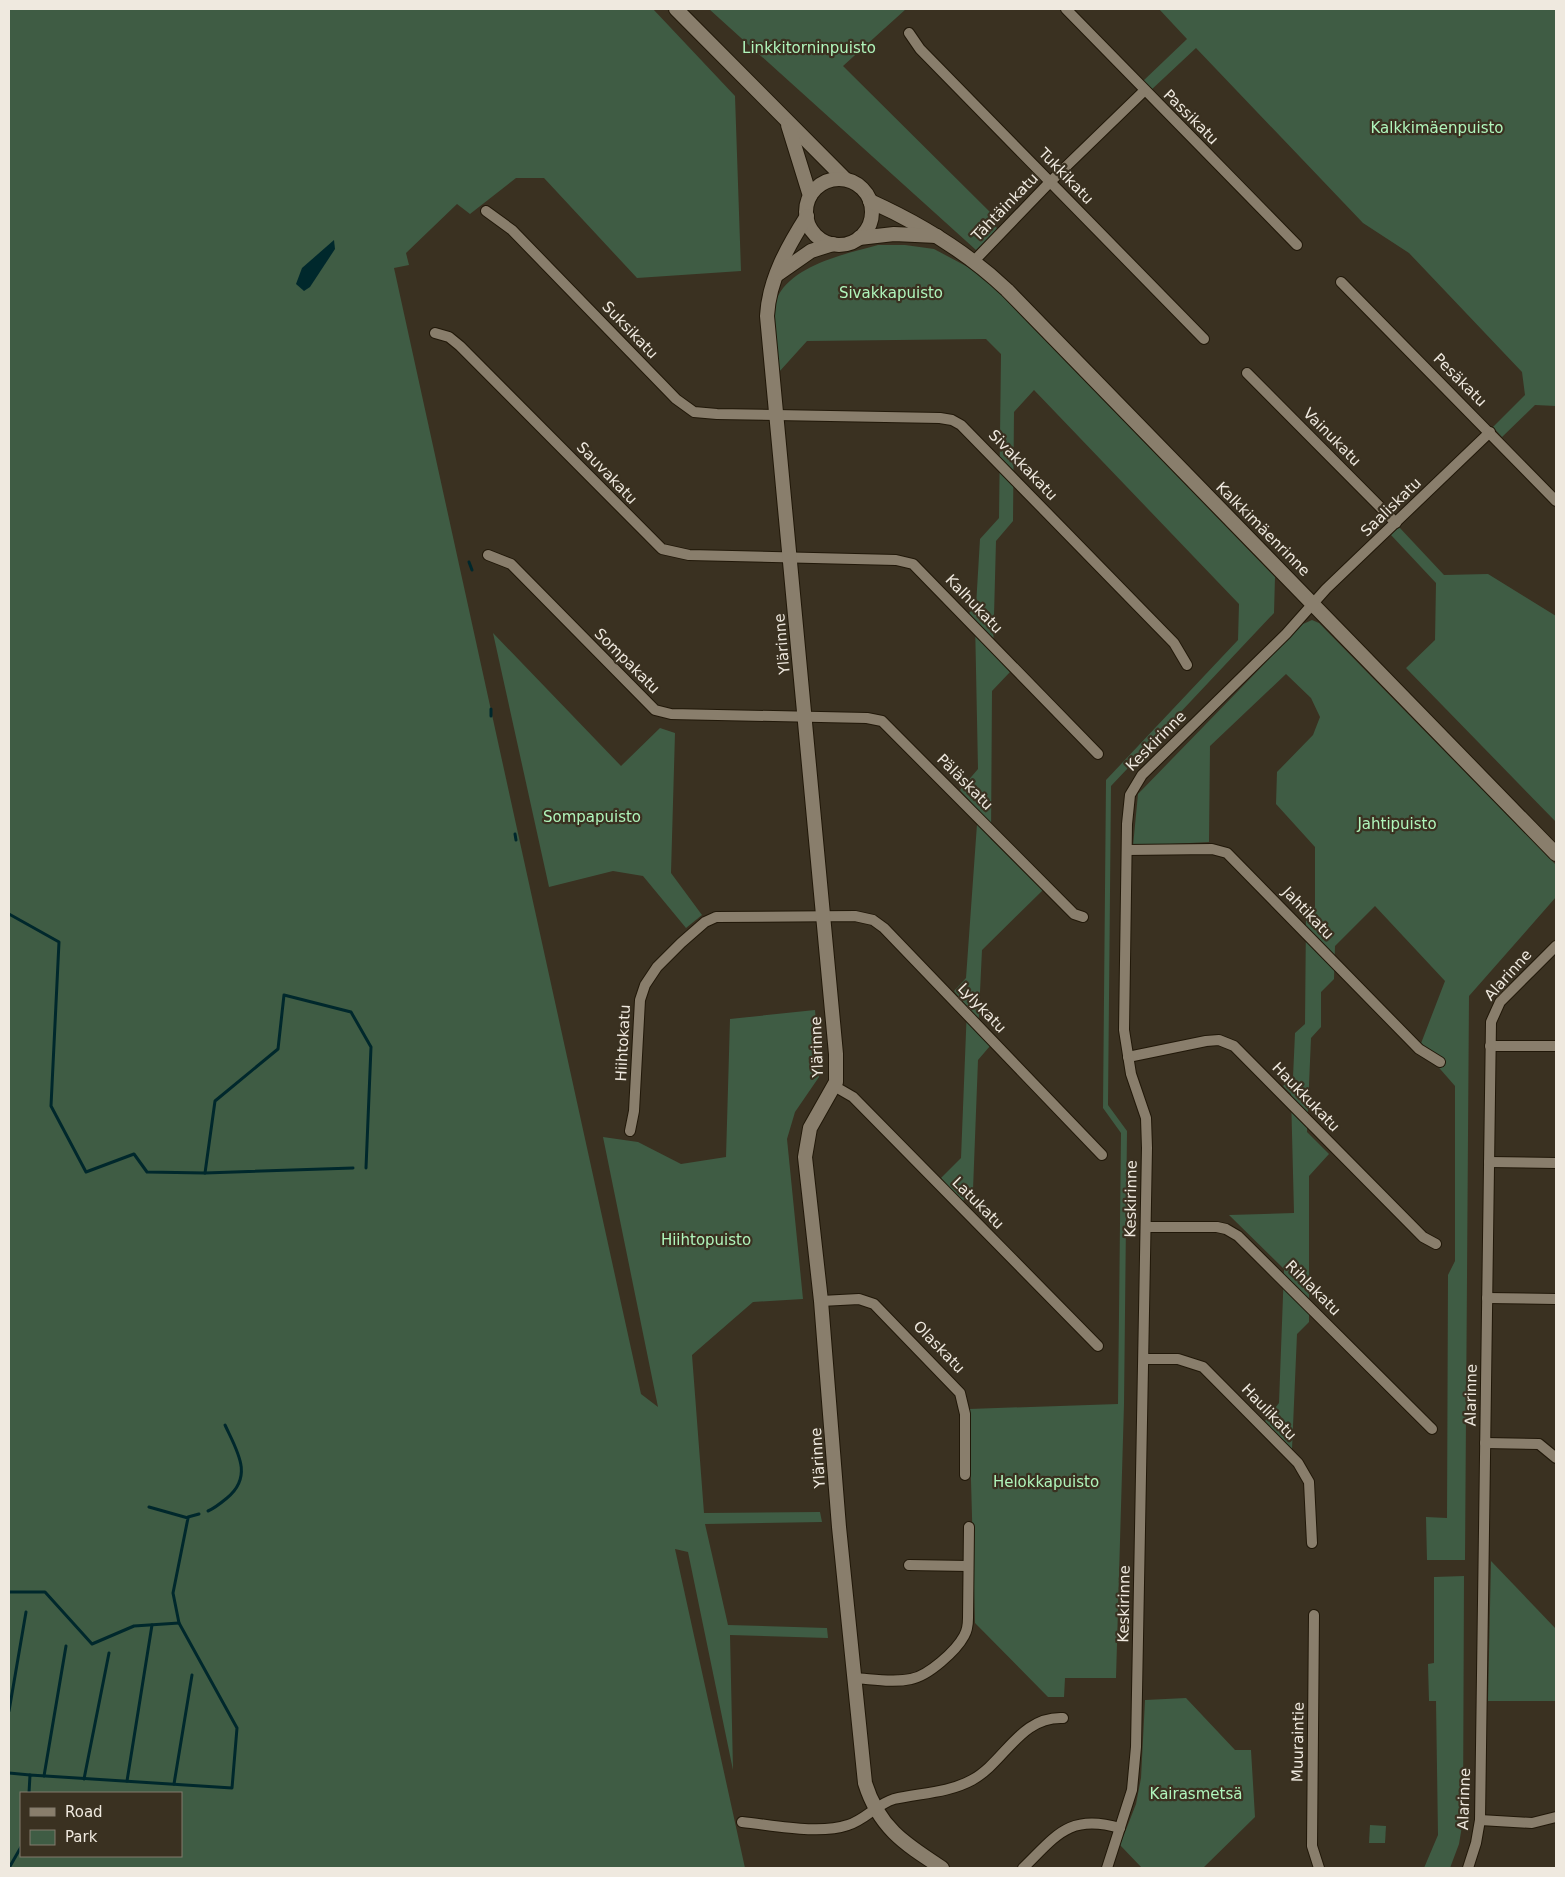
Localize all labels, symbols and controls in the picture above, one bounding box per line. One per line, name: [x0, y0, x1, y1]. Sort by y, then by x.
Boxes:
park label: Linkkitorninpuisto: [742, 39, 876, 57]
street label: Passikatu: [1160, 86, 1222, 148]
park label: Kalkkimäenpuisto: [1370, 119, 1504, 137]
street label: Tukkikatu: [1034, 144, 1097, 208]
street label: Tähtäinkatu: [967, 169, 1042, 246]
park label: Sivakkapuisto: [839, 284, 943, 302]
street label: Suksikatu: [598, 298, 662, 362]
street label: Pesäkatu: [1430, 350, 1490, 410]
street label: Vainukatu: [1299, 404, 1365, 470]
street label: Sivakkakatu: [985, 426, 1061, 504]
street label: Sauvakatu: [573, 438, 641, 508]
street label: Saaliskatu: [1357, 474, 1425, 540]
street label: Kalkkimäenrinne: [1212, 478, 1314, 580]
street label: Kalhukatu: [941, 571, 1007, 637]
street label: Ylärinne: [770, 613, 794, 676]
street label: Sompakatu: [591, 625, 663, 697]
street label: Keskirinne: [1122, 707, 1190, 775]
street label: Päläskatu: [933, 750, 997, 814]
park label: Sompapuisto: [543, 808, 641, 826]
park label: Jahtipuisto: [1356, 815, 1437, 833]
street label: Jahtikatu: [1278, 882, 1337, 943]
street label: Alarinne: [1481, 946, 1535, 1004]
street label: Lylykatu: [954, 979, 1010, 1037]
street label: Hiihtokatu: [612, 1004, 634, 1082]
street label: Ylärinne: [807, 1016, 827, 1079]
street label: Haukkukatu: [1268, 1059, 1344, 1135]
street label: Keskirinne: [1121, 1160, 1141, 1238]
street label: Latukatu: [948, 1173, 1008, 1233]
park label: Hiihtopuisto: [661, 1231, 751, 1249]
street label: Rihlakatu: [1282, 1257, 1344, 1319]
street label: Olaskatu: [910, 1317, 968, 1377]
street label: Alarinne: [1461, 1364, 1481, 1426]
street label: Haulikatu: [1238, 1380, 1300, 1444]
street label: Ylärinne: [807, 1427, 829, 1490]
park label: Helokkapuisto: [993, 1473, 1099, 1491]
street label: Keskirinne: [1114, 1565, 1134, 1643]
street label: Muuraintie: [1288, 1702, 1308, 1782]
street label: Alarinne: [1454, 1768, 1474, 1830]
park label: Kairasmetsä: [1150, 1785, 1242, 1803]
legend: [20, 1792, 182, 1857]
text: Road: [65, 1803, 103, 1821]
text: Park: [65, 1828, 98, 1846]

